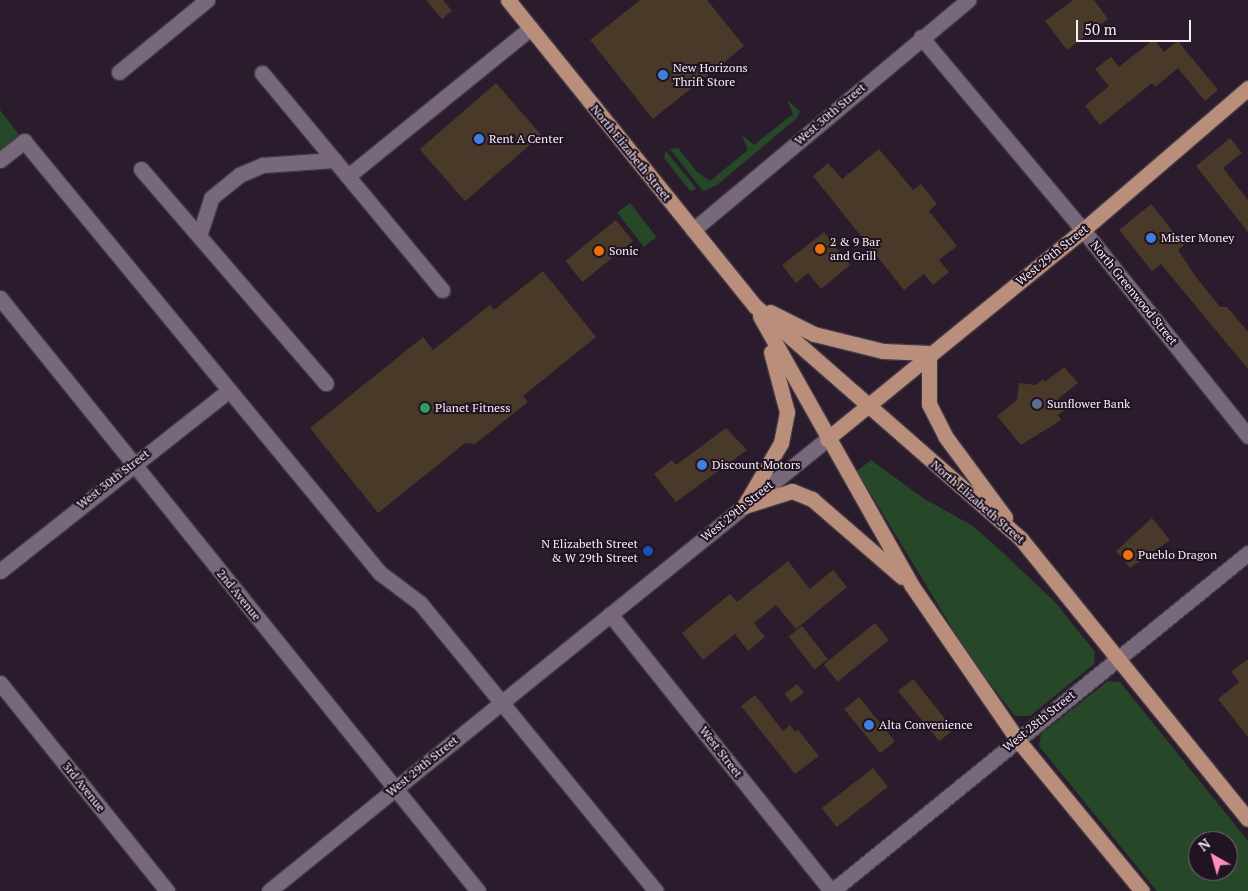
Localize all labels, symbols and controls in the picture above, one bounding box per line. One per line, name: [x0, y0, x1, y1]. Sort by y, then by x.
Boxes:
scale bar: [1078, 10, 1193, 42]
text: 50 m: [1084, 19, 1117, 39]
place label: New Horizons Thrift Store: [673, 61, 748, 89]
marker: New Horizons Thrift Store: [657, 69, 669, 81]
street label: West 30th Street: [792, 80, 868, 148]
street label: North Elizabeth Street: [588, 102, 674, 204]
place label: Rent A Center: [489, 132, 564, 146]
marker: Rent A Center: [473, 133, 485, 145]
street label: West 29th Street: [1013, 222, 1091, 288]
place label: Mister Money: [1161, 231, 1234, 245]
marker: Mister Money: [1145, 232, 1157, 244]
place label: 2 & 9 Bar and Grill: [830, 235, 880, 263]
street label: North Greenwood Street: [1088, 238, 1180, 348]
marker: 2 & 9 Bar and Grill: [814, 243, 826, 255]
place label: Sonic: [609, 244, 638, 258]
marker: Sonic: [593, 245, 605, 257]
place label: Sunflower Bank: [1047, 397, 1130, 411]
marker: Sunflower Bank: [1031, 398, 1043, 410]
place label: Planet Fitness: [435, 401, 511, 415]
marker: Planet Fitness: [419, 402, 431, 414]
street label: West 30th Street: [74, 446, 152, 512]
street label: North Elizabeth Street: [928, 457, 1028, 547]
place label: Discount Motors: [712, 458, 800, 472]
marker: Discount Motors: [696, 459, 708, 471]
street label: West 29th Street: [698, 478, 776, 544]
place label: N Elizabeth Street & W 29th Street: [541, 537, 638, 565]
marker: N Elizabeth Street & W 29th Street: [642, 545, 654, 557]
place label: Pueblo Dragon: [1138, 548, 1217, 562]
marker: Pueblo Dragon: [1122, 549, 1134, 561]
street label: 2nd Avenue: [214, 566, 264, 624]
street label: West 28th Street: [1000, 688, 1078, 754]
place label: Alta Convenience: [879, 718, 973, 732]
marker: Alta Convenience: [863, 719, 875, 731]
street label: West Street: [697, 724, 745, 780]
street label: West 29th Street: [383, 733, 461, 799]
street label: 3rd Avenue: [60, 759, 108, 815]
north arrow: [1188, 831, 1238, 881]
text: N: [1194, 834, 1214, 855]

